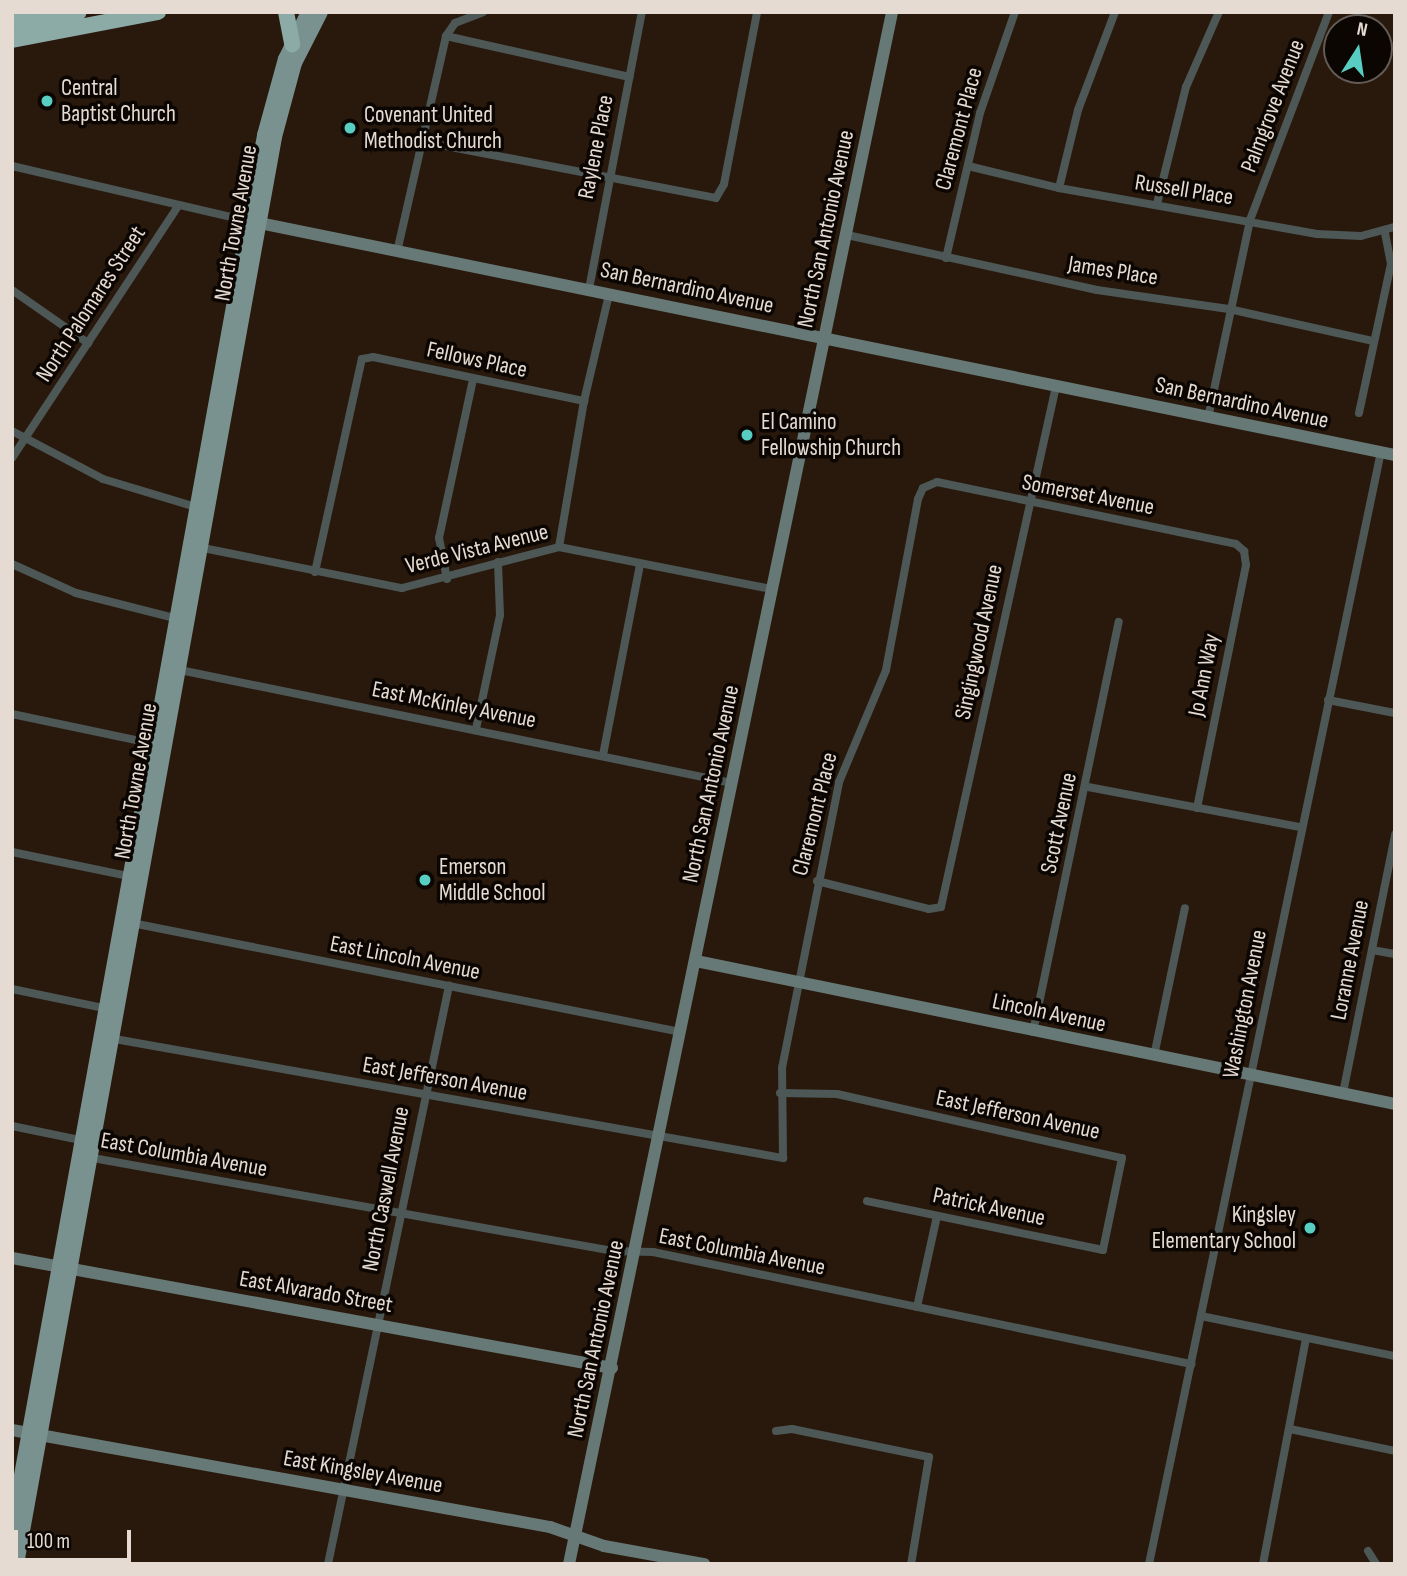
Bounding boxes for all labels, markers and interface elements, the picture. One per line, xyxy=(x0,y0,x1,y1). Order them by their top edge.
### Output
north arrow xyxy=(1323,14,1393,84)
text: N xyxy=(1355,18,1369,42)
street label: Palmgrove Avenue xyxy=(1235,36,1311,176)
street label: Claremont Place xyxy=(929,65,989,193)
place label: Central Baptist Church xyxy=(61,74,176,128)
marker: Central Baptist Church xyxy=(39,93,55,109)
street label: Raylene Place xyxy=(572,93,620,201)
place label: Covenant United Methodist Church xyxy=(364,101,502,155)
marker: Covenant United Methodist Church xyxy=(342,120,358,136)
street label: North San Antonio Avenue xyxy=(792,128,860,330)
street label: North Towne Avenue xyxy=(209,143,263,303)
street label: Russell Place xyxy=(1133,169,1235,211)
street label: North Palomares Street xyxy=(30,221,152,387)
street label: James Place xyxy=(1066,250,1160,292)
street label: San Bernardino Avenue xyxy=(598,256,776,320)
street label: Fellows Place xyxy=(424,336,530,384)
street label: San Bernardino Avenue xyxy=(1153,371,1331,435)
place label: El Camino Fellowship Church xyxy=(761,408,901,462)
marker: El Camino Fellowship Church xyxy=(739,427,755,443)
street label: Somerset Avenue xyxy=(1020,469,1156,521)
street label: Verde Vista Avenue xyxy=(403,518,551,580)
street label: Singingwood Avenue xyxy=(949,562,1009,722)
street label: Jo Ann Way xyxy=(1182,631,1226,719)
street label: East McKinley Avenue xyxy=(370,676,538,734)
street label: North San Antonio Avenue xyxy=(677,683,745,885)
street label: North Towne Avenue xyxy=(109,701,163,861)
street label: Claremont Place xyxy=(786,750,844,878)
street label: Scott Avenue xyxy=(1035,770,1083,876)
place label: Emerson Middle School xyxy=(439,853,546,907)
marker: Emerson Middle School xyxy=(417,872,433,888)
street label: Loranne Avenue xyxy=(1325,898,1375,1022)
street label: Washington Avenue xyxy=(1217,927,1273,1081)
street label: East Lincoln Avenue xyxy=(328,930,482,986)
street label: Lincoln Avenue xyxy=(990,988,1108,1038)
street label: East Jefferson Avenue xyxy=(361,1051,529,1107)
street label: East Jefferson Avenue xyxy=(934,1084,1102,1146)
street label: North Caswell Avenue xyxy=(357,1104,415,1274)
street label: East Columbia Avenue xyxy=(99,1127,269,1183)
street label: Patrick Avenue xyxy=(930,1182,1048,1232)
place label: Kingsley Elementary School xyxy=(1152,1201,1296,1255)
marker: Kingsley Elementary School xyxy=(1302,1220,1318,1236)
street label: East Columbia Avenue xyxy=(657,1222,827,1282)
street label: North San Antonio Avenue xyxy=(562,1238,630,1440)
street label: East Alvarado Street xyxy=(237,1265,395,1319)
street label: East Kingsley Avenue xyxy=(281,1444,445,1500)
scale bar xyxy=(18,1516,135,1560)
text: 100 m xyxy=(27,1529,70,1554)

